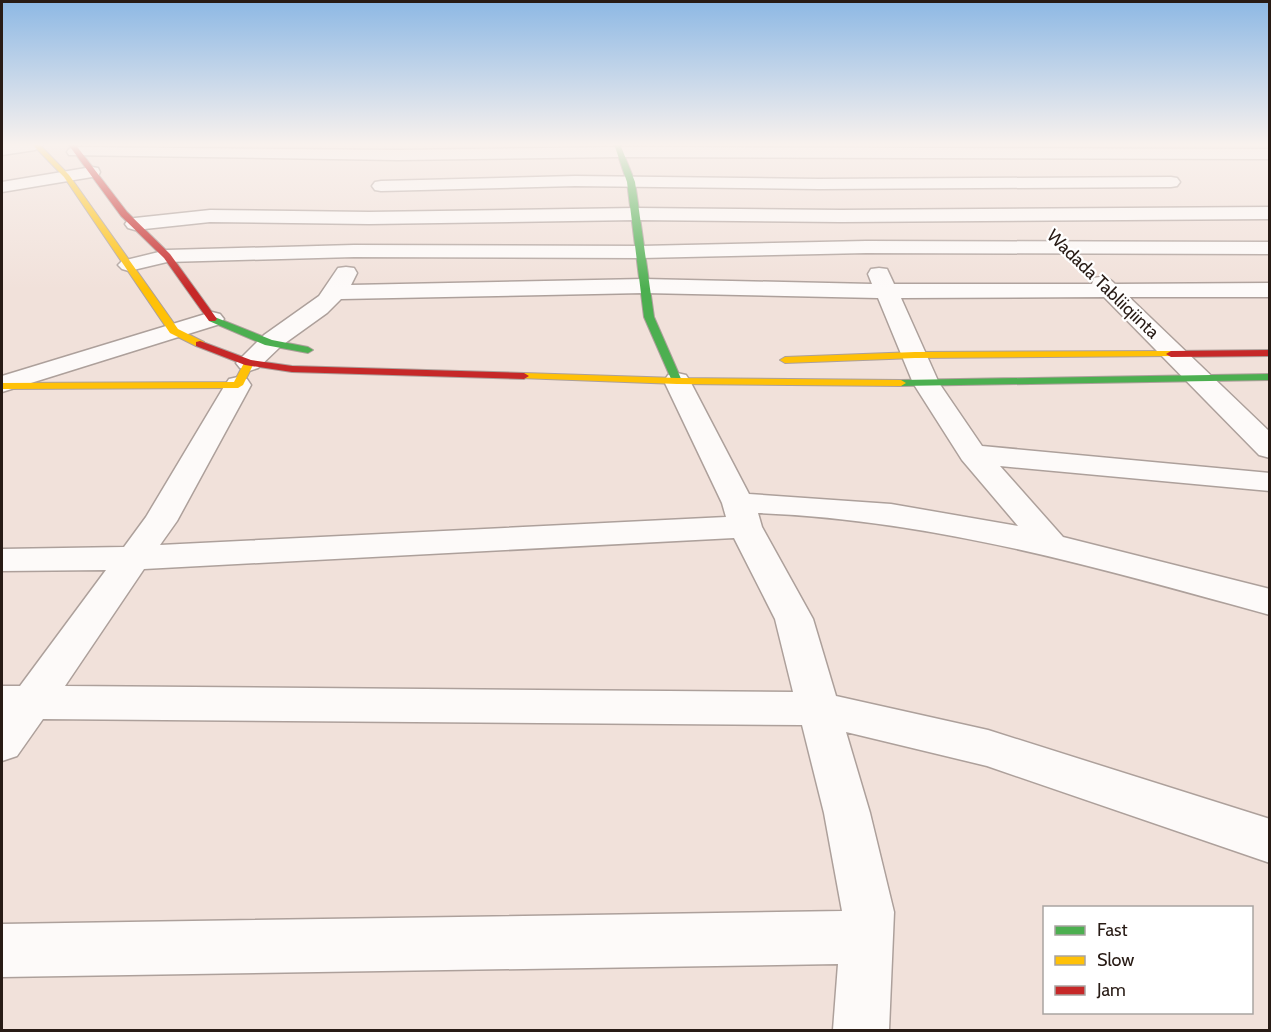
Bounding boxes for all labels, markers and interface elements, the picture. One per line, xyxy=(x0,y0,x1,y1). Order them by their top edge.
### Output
street label: Wadada Tabliiqiinta xyxy=(1042,225,1164,343)
legend xyxy=(1043,906,1253,1014)
text: Fast xyxy=(1097,919,1128,941)
text: Slow xyxy=(1097,949,1134,971)
text: Jam xyxy=(1096,979,1126,1001)

